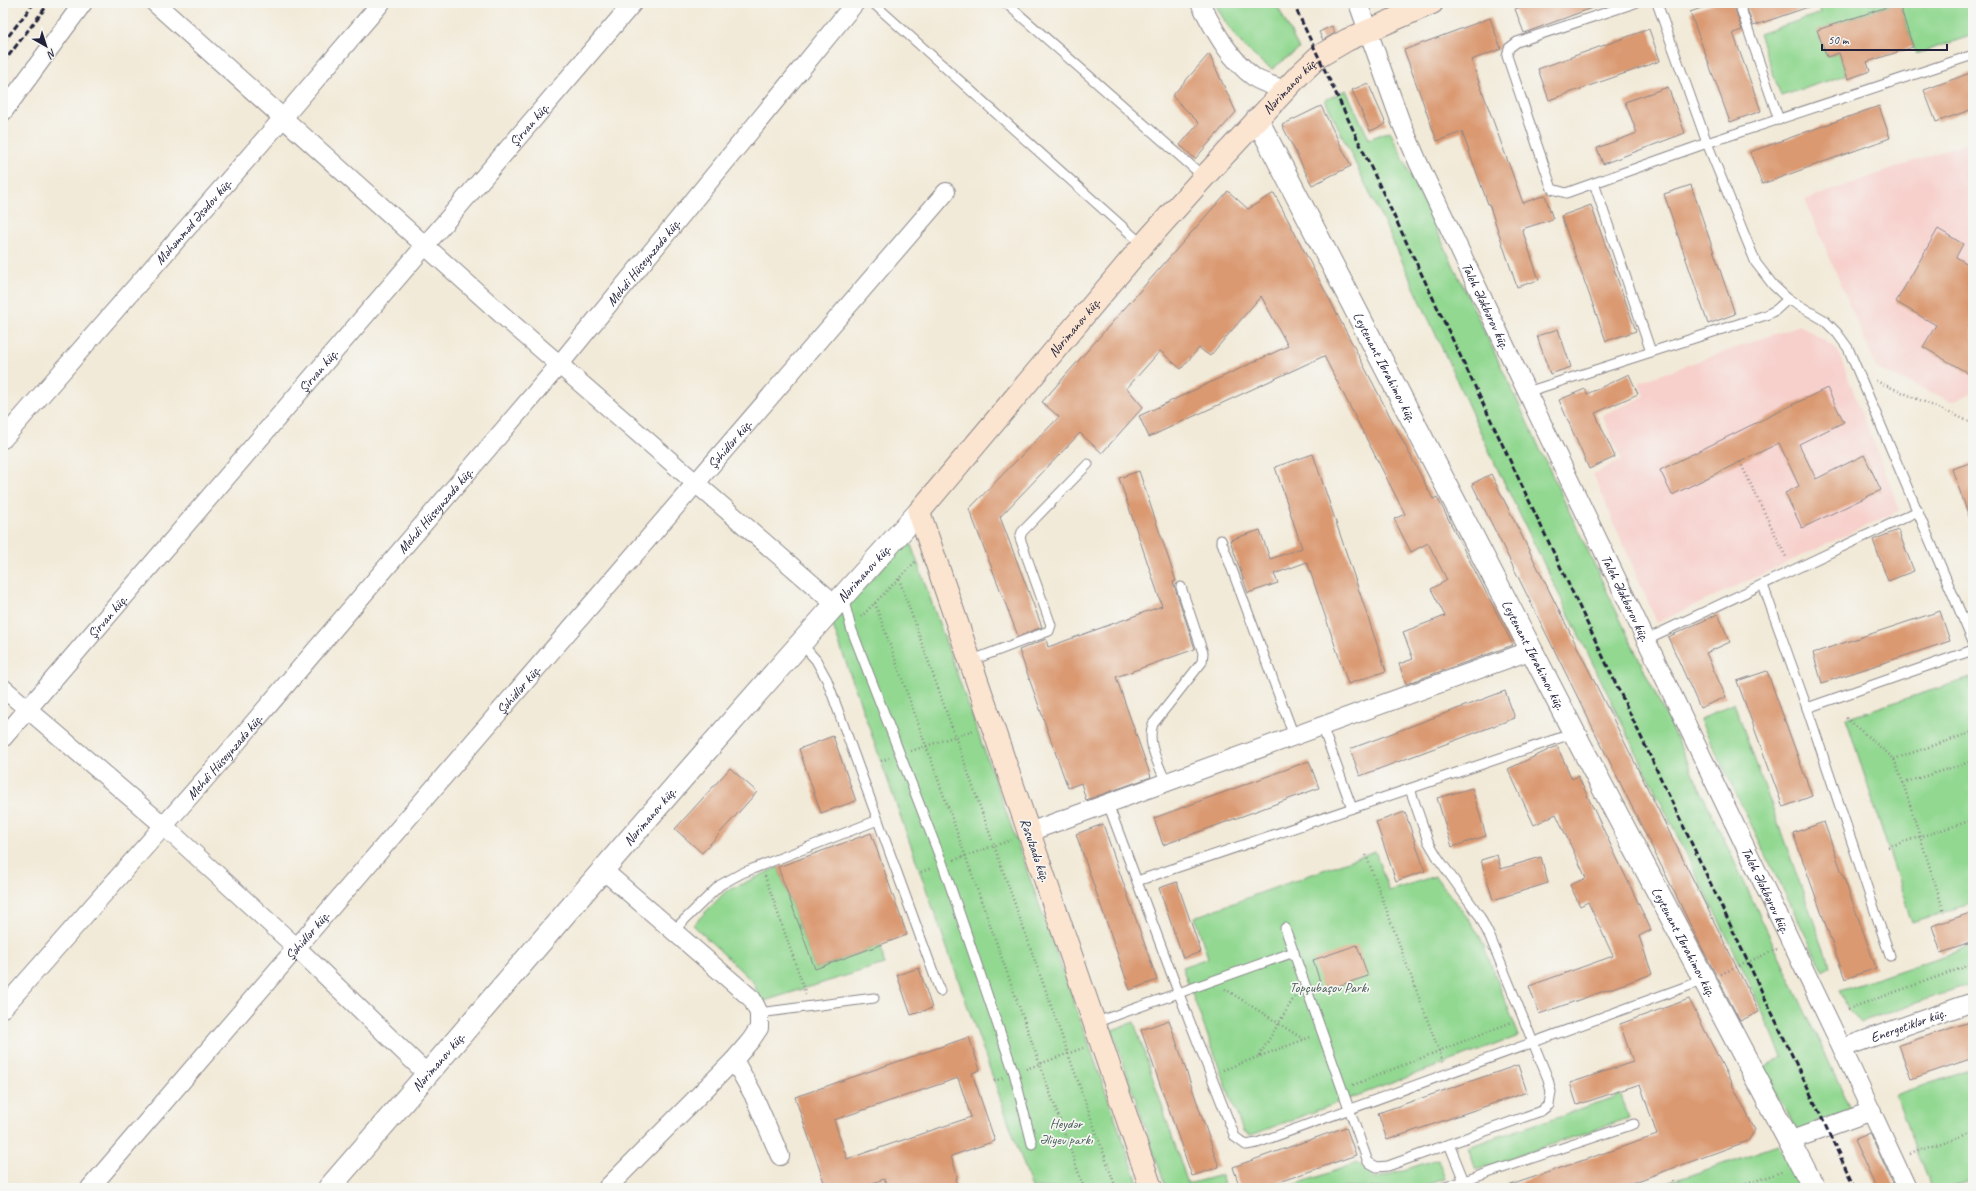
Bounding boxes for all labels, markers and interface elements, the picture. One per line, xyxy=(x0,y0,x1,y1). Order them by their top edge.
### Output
north arrow xyxy=(26,26,66,66)
scale bar xyxy=(1822,26,1947,52)
text: 50 m xyxy=(1828,32,1850,48)
text: N xyxy=(44,46,59,63)
street label: Nərimanov küç. xyxy=(1259,53,1321,117)
street label: Şirvan küç. xyxy=(505,99,553,150)
street label: Məhəmməd Əsədov küç. xyxy=(151,175,235,268)
street label: Mehdi Hüseynzadə küç. xyxy=(602,215,684,309)
street label: Taleh Ələkbərov küç. xyxy=(1458,260,1514,352)
street label: Nərimanov küç. xyxy=(1044,294,1104,360)
street label: Leytenant Ibrahimov küç. xyxy=(1350,309,1421,425)
street label: Şirvan küç. xyxy=(294,345,342,396)
street label: Şəhidlər küç. xyxy=(704,416,755,472)
street label: Mehdi Hüseynzadə küç. xyxy=(393,464,477,557)
street label: Nərimanov küç. xyxy=(833,540,894,606)
street label: Taleh Ələkbərov küç. xyxy=(1598,552,1654,644)
street label: Şirvan küç. xyxy=(84,591,131,642)
street label: Leytenant Ibrahimov küç. xyxy=(1498,597,1569,713)
street label: Şəhidlər küç. xyxy=(492,661,544,718)
street label: Mehdi Hüseynzadə küç. xyxy=(183,710,266,803)
street label: Nərimanov küç. xyxy=(619,783,680,849)
street label: Rəsulzadə küç. xyxy=(1016,816,1054,884)
street label: Taleh Ələkbərov küç. xyxy=(1738,844,1794,936)
street label: Leytenant Ibrahimov küç. xyxy=(1648,884,1720,1000)
street label: Şəhidlər küç. xyxy=(281,907,333,964)
park label: Topçubaşov Parkı xyxy=(1289,979,1370,996)
street label: Energetiklər küç. xyxy=(1868,1004,1948,1046)
street label: Nərimanov küç. xyxy=(408,1028,468,1094)
park label: Heydər Əliyev parkı xyxy=(1039,1115,1094,1148)

